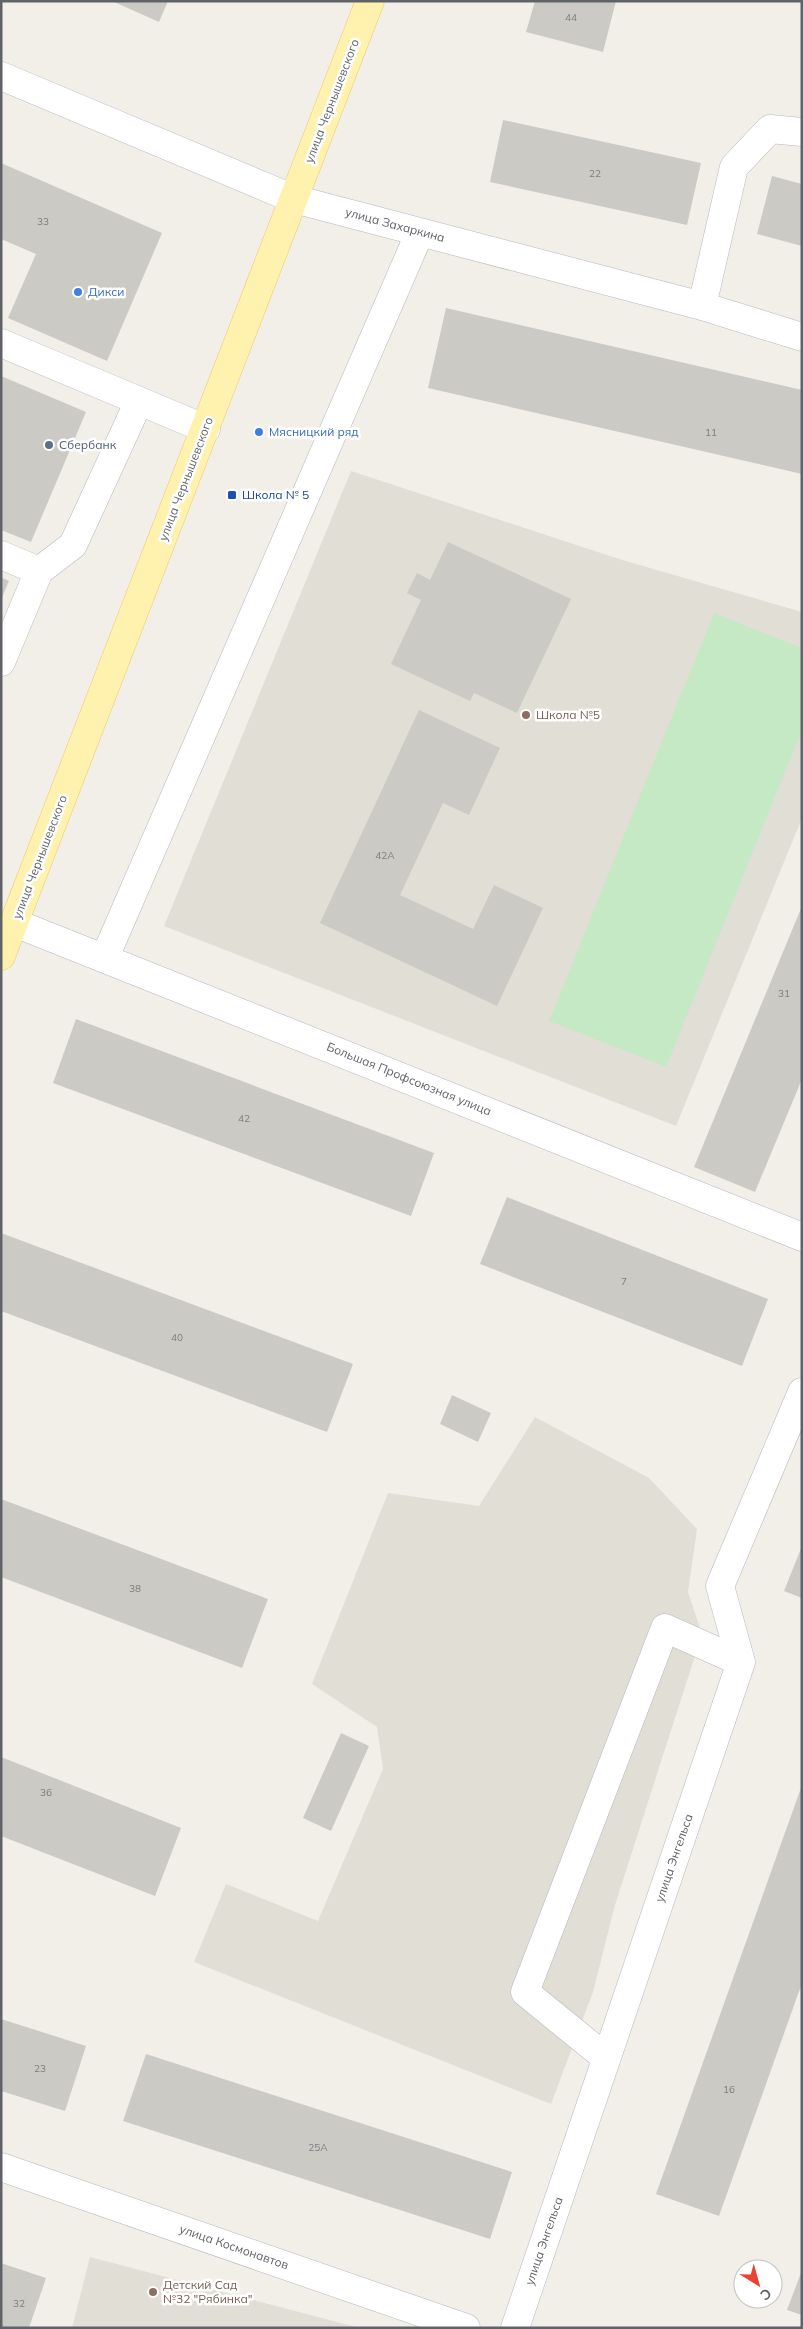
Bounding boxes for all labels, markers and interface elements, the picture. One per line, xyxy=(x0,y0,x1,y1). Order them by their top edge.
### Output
house number: 44 xyxy=(565,11,577,24)
street label: улица Чернышевского xyxy=(301,37,362,165)
house number: 22 xyxy=(589,167,601,180)
street label: улица Захаркина xyxy=(344,204,447,245)
house number: 33 xyxy=(37,215,49,228)
place label: Дикси xyxy=(88,284,124,299)
marker: Дикси xyxy=(72,286,84,298)
street label: улица Чернышевского xyxy=(155,415,216,543)
place label: Мясницкий ряд xyxy=(269,424,359,439)
marker: Мясницкий ряд xyxy=(253,426,265,438)
house number: 11 xyxy=(705,426,717,439)
place label: Сбербанк xyxy=(59,437,117,452)
marker: Сбербанк xyxy=(43,439,55,451)
place label: Школа № 5 xyxy=(242,487,309,502)
marker: Школа № 5 xyxy=(226,489,238,501)
place label: Школа №5 xyxy=(536,707,600,722)
marker: Школа №5 xyxy=(520,709,532,721)
street label: улица Чернышевского xyxy=(9,793,70,921)
house number: 42А xyxy=(375,849,395,862)
house number: 31 xyxy=(778,987,790,1000)
street label: Большая Профсоюзная улица xyxy=(325,1039,494,1119)
house number: 42 xyxy=(238,1112,250,1125)
house number: 7 xyxy=(621,1275,627,1288)
house number: 40 xyxy=(171,1331,183,1344)
house number: 38 xyxy=(129,1582,141,1595)
house number: 36 xyxy=(40,1786,52,1799)
street label: улица Энгельса xyxy=(651,1812,696,1904)
house number: 23 xyxy=(34,2062,46,2075)
house number: 16 xyxy=(723,2083,735,2096)
house number: 25А xyxy=(308,2141,328,2154)
street label: улица Энгельса xyxy=(521,2195,566,2287)
street label: улица Космонавтов xyxy=(178,2221,291,2272)
north arrow xyxy=(733,2259,783,2309)
place label: Детский Сад №32 "Рябинка" xyxy=(163,2277,252,2306)
text: С xyxy=(757,2284,775,2304)
marker: Детский Сад №32 "Рябинка" xyxy=(147,2286,159,2298)
house number: 32 xyxy=(13,2297,25,2310)

